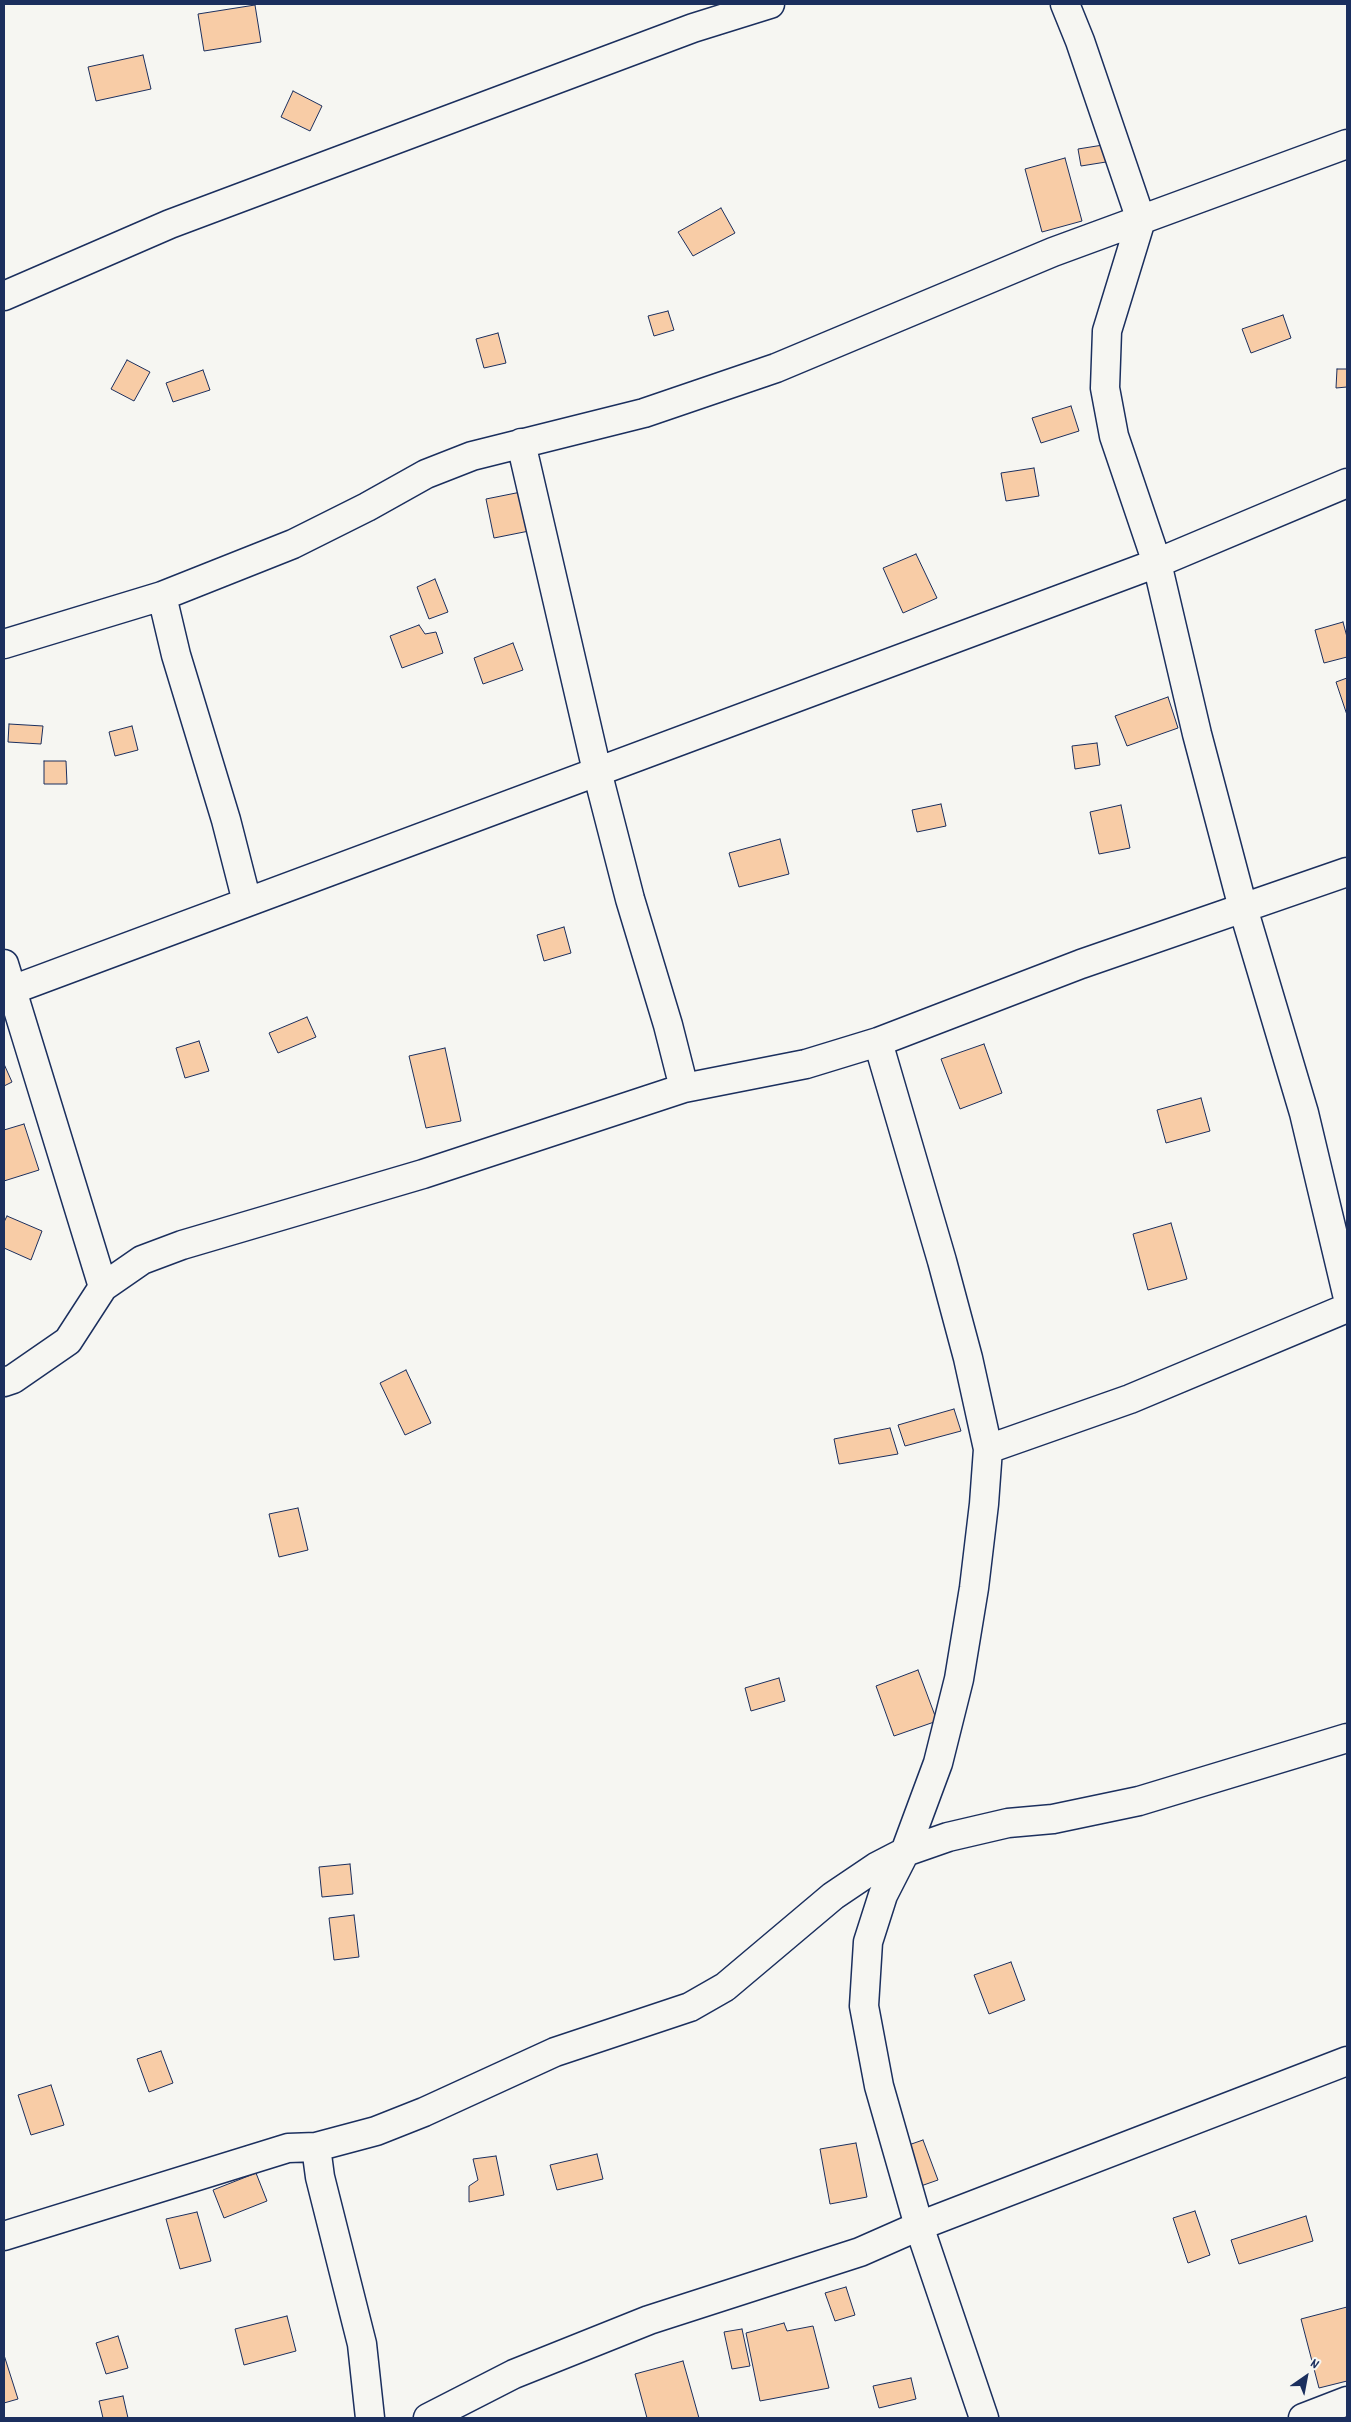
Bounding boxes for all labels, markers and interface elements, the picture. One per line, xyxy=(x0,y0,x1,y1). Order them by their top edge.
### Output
north arrow xyxy=(1281,2352,1331,2402)
text: N xyxy=(1306,2354,1323,2375)

